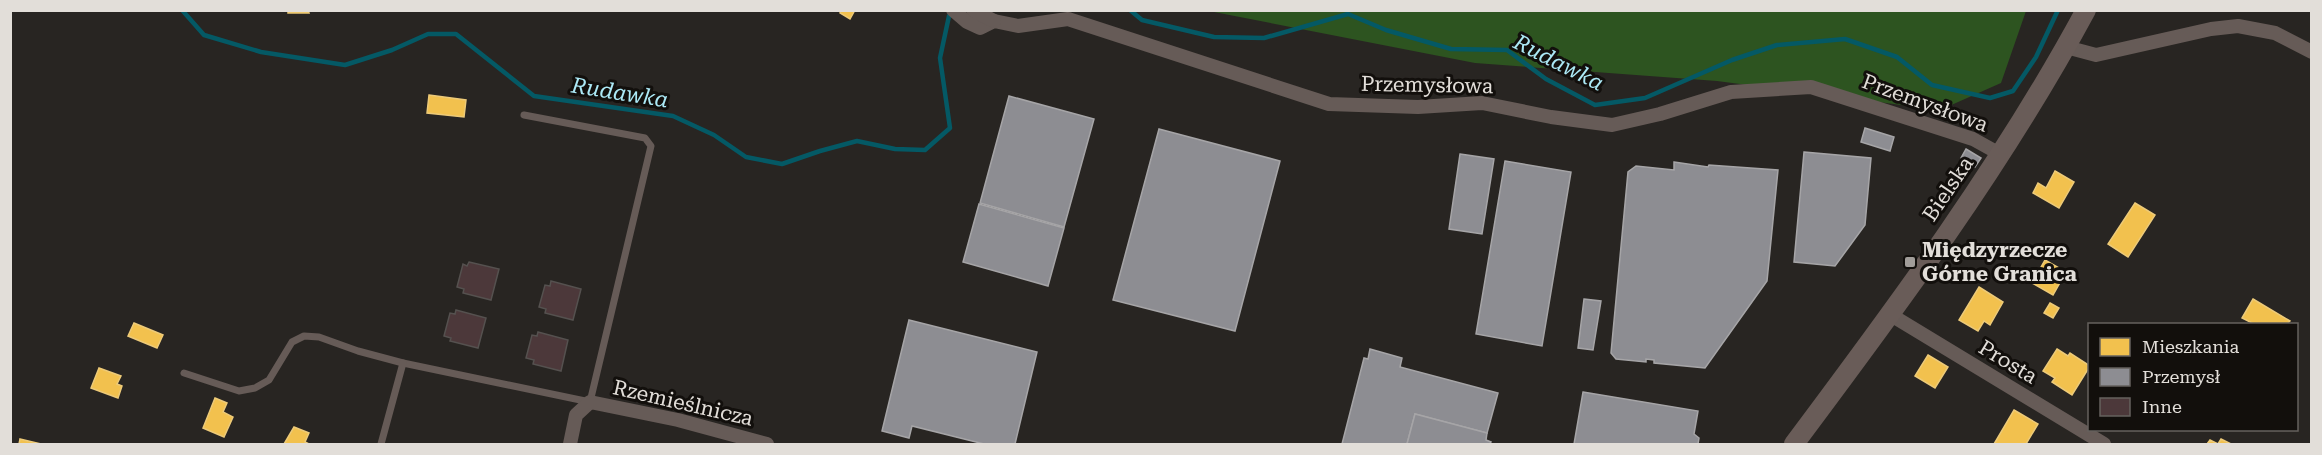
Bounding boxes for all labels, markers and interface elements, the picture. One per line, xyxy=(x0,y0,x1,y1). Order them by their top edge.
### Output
water label: Rudawka xyxy=(1509,29,1608,96)
street label: Przemysłowa xyxy=(1859,69,1992,137)
water label: Rudawka xyxy=(569,72,670,112)
street label: Przemysłowa xyxy=(1361,72,1494,98)
street label: Bielska xyxy=(1918,152,1979,226)
place label: Międzyrzecze Górne Granica xyxy=(1922,238,2078,286)
marker: Międzyrzecze Górne Granica xyxy=(1903,255,1917,269)
legend xyxy=(2088,323,2298,431)
street label: Prosta xyxy=(1974,335,2042,389)
text: Mieszkania xyxy=(2142,336,2239,357)
text: Przemysł xyxy=(2142,366,2221,387)
street label: Rzemieślnicza xyxy=(611,375,756,431)
text: Inne xyxy=(2142,396,2182,417)

